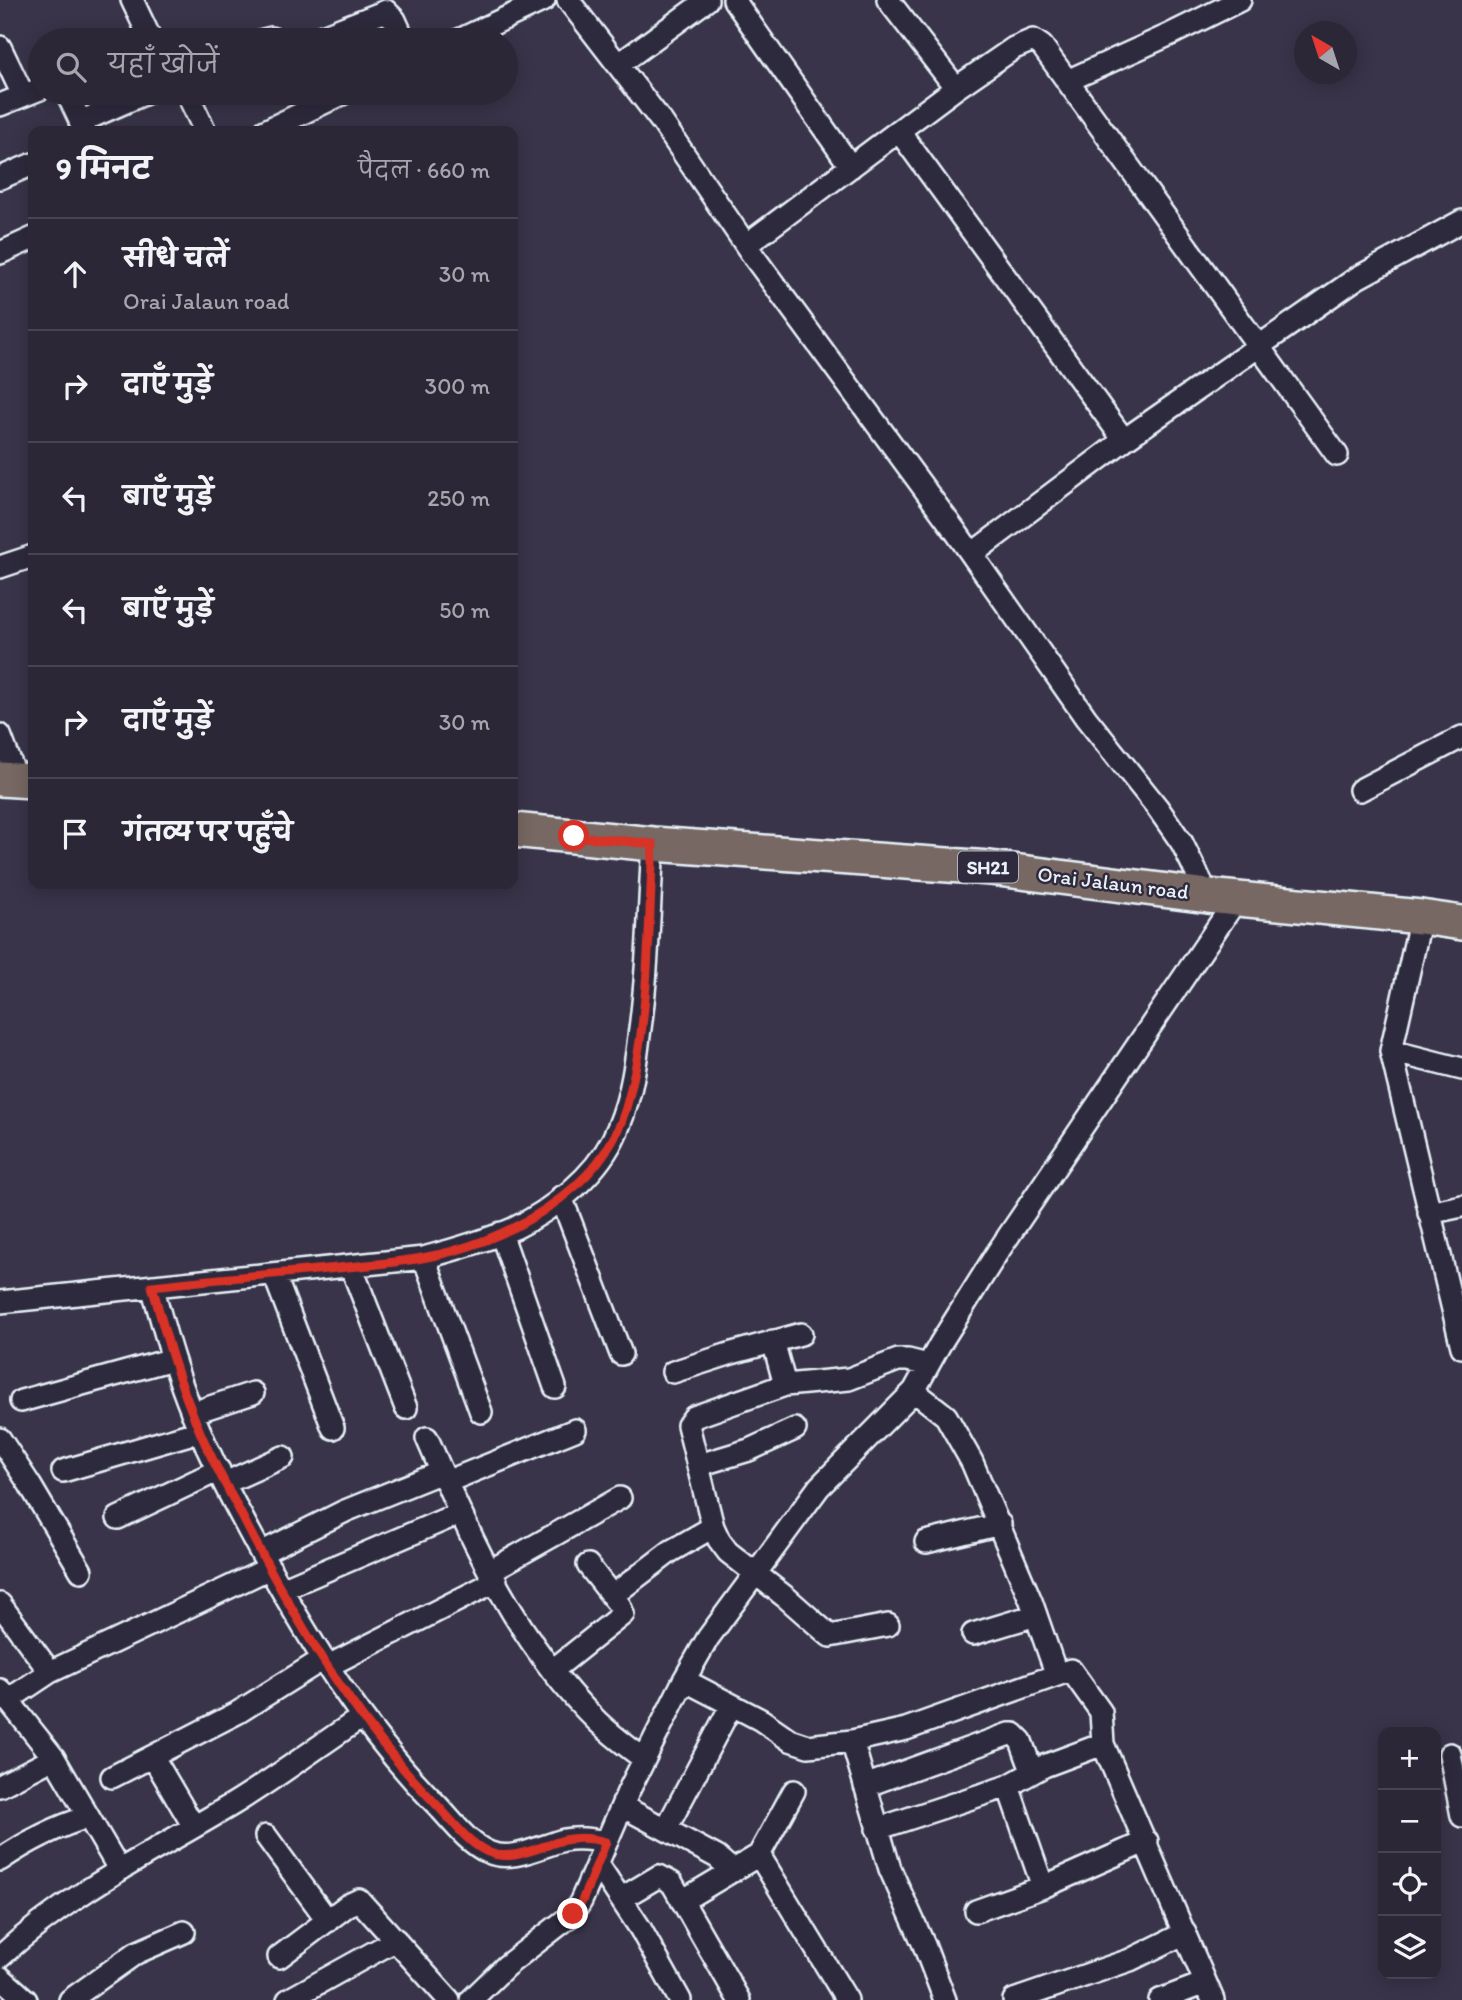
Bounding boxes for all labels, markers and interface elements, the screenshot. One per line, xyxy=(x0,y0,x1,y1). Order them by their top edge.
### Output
north arrow xyxy=(1294,21,1357,84)
search box xyxy=(28,28,518,105)
icon: search xyxy=(52,48,90,86)
text: यहाँ खोजें xyxy=(108,48,219,80)
text: 9 मिनट xyxy=(56,150,151,187)
text: पैदल · 660 m xyxy=(358,156,490,184)
text: सीधे चलें xyxy=(123,242,229,274)
icon: ahead xyxy=(56,255,94,293)
text: 30 m xyxy=(439,260,490,288)
text: Orai Jalaun road xyxy=(123,287,289,315)
icon: right xyxy=(56,367,94,405)
text: दाएँ मुड़ें xyxy=(123,368,213,400)
text: 300 m xyxy=(425,372,490,400)
icon: left xyxy=(56,479,94,517)
text: बाएँ मुड़ें xyxy=(123,480,213,512)
text: 250 m xyxy=(427,484,490,512)
icon: left xyxy=(56,591,94,629)
text: बाएँ मुड़ें xyxy=(123,592,213,624)
text: 50 m xyxy=(439,596,490,624)
icon: right xyxy=(56,703,94,741)
text: दाएँ मुड़ें xyxy=(123,704,213,736)
text: 30 m xyxy=(439,708,490,736)
icon: arrive xyxy=(56,815,94,853)
text: गंतव्य पर पहुँचे xyxy=(123,816,293,848)
route start xyxy=(558,820,589,851)
road number: SH21 xyxy=(958,852,1018,882)
street label: Orai Jalaun road xyxy=(1036,861,1190,904)
map controls xyxy=(1378,1727,1441,1979)
button: + xyxy=(1378,1727,1441,1790)
button: − xyxy=(1378,1790,1441,1853)
button: locate xyxy=(1378,1853,1441,1916)
route end xyxy=(557,1898,588,1929)
button: layers xyxy=(1378,1916,1441,1979)

